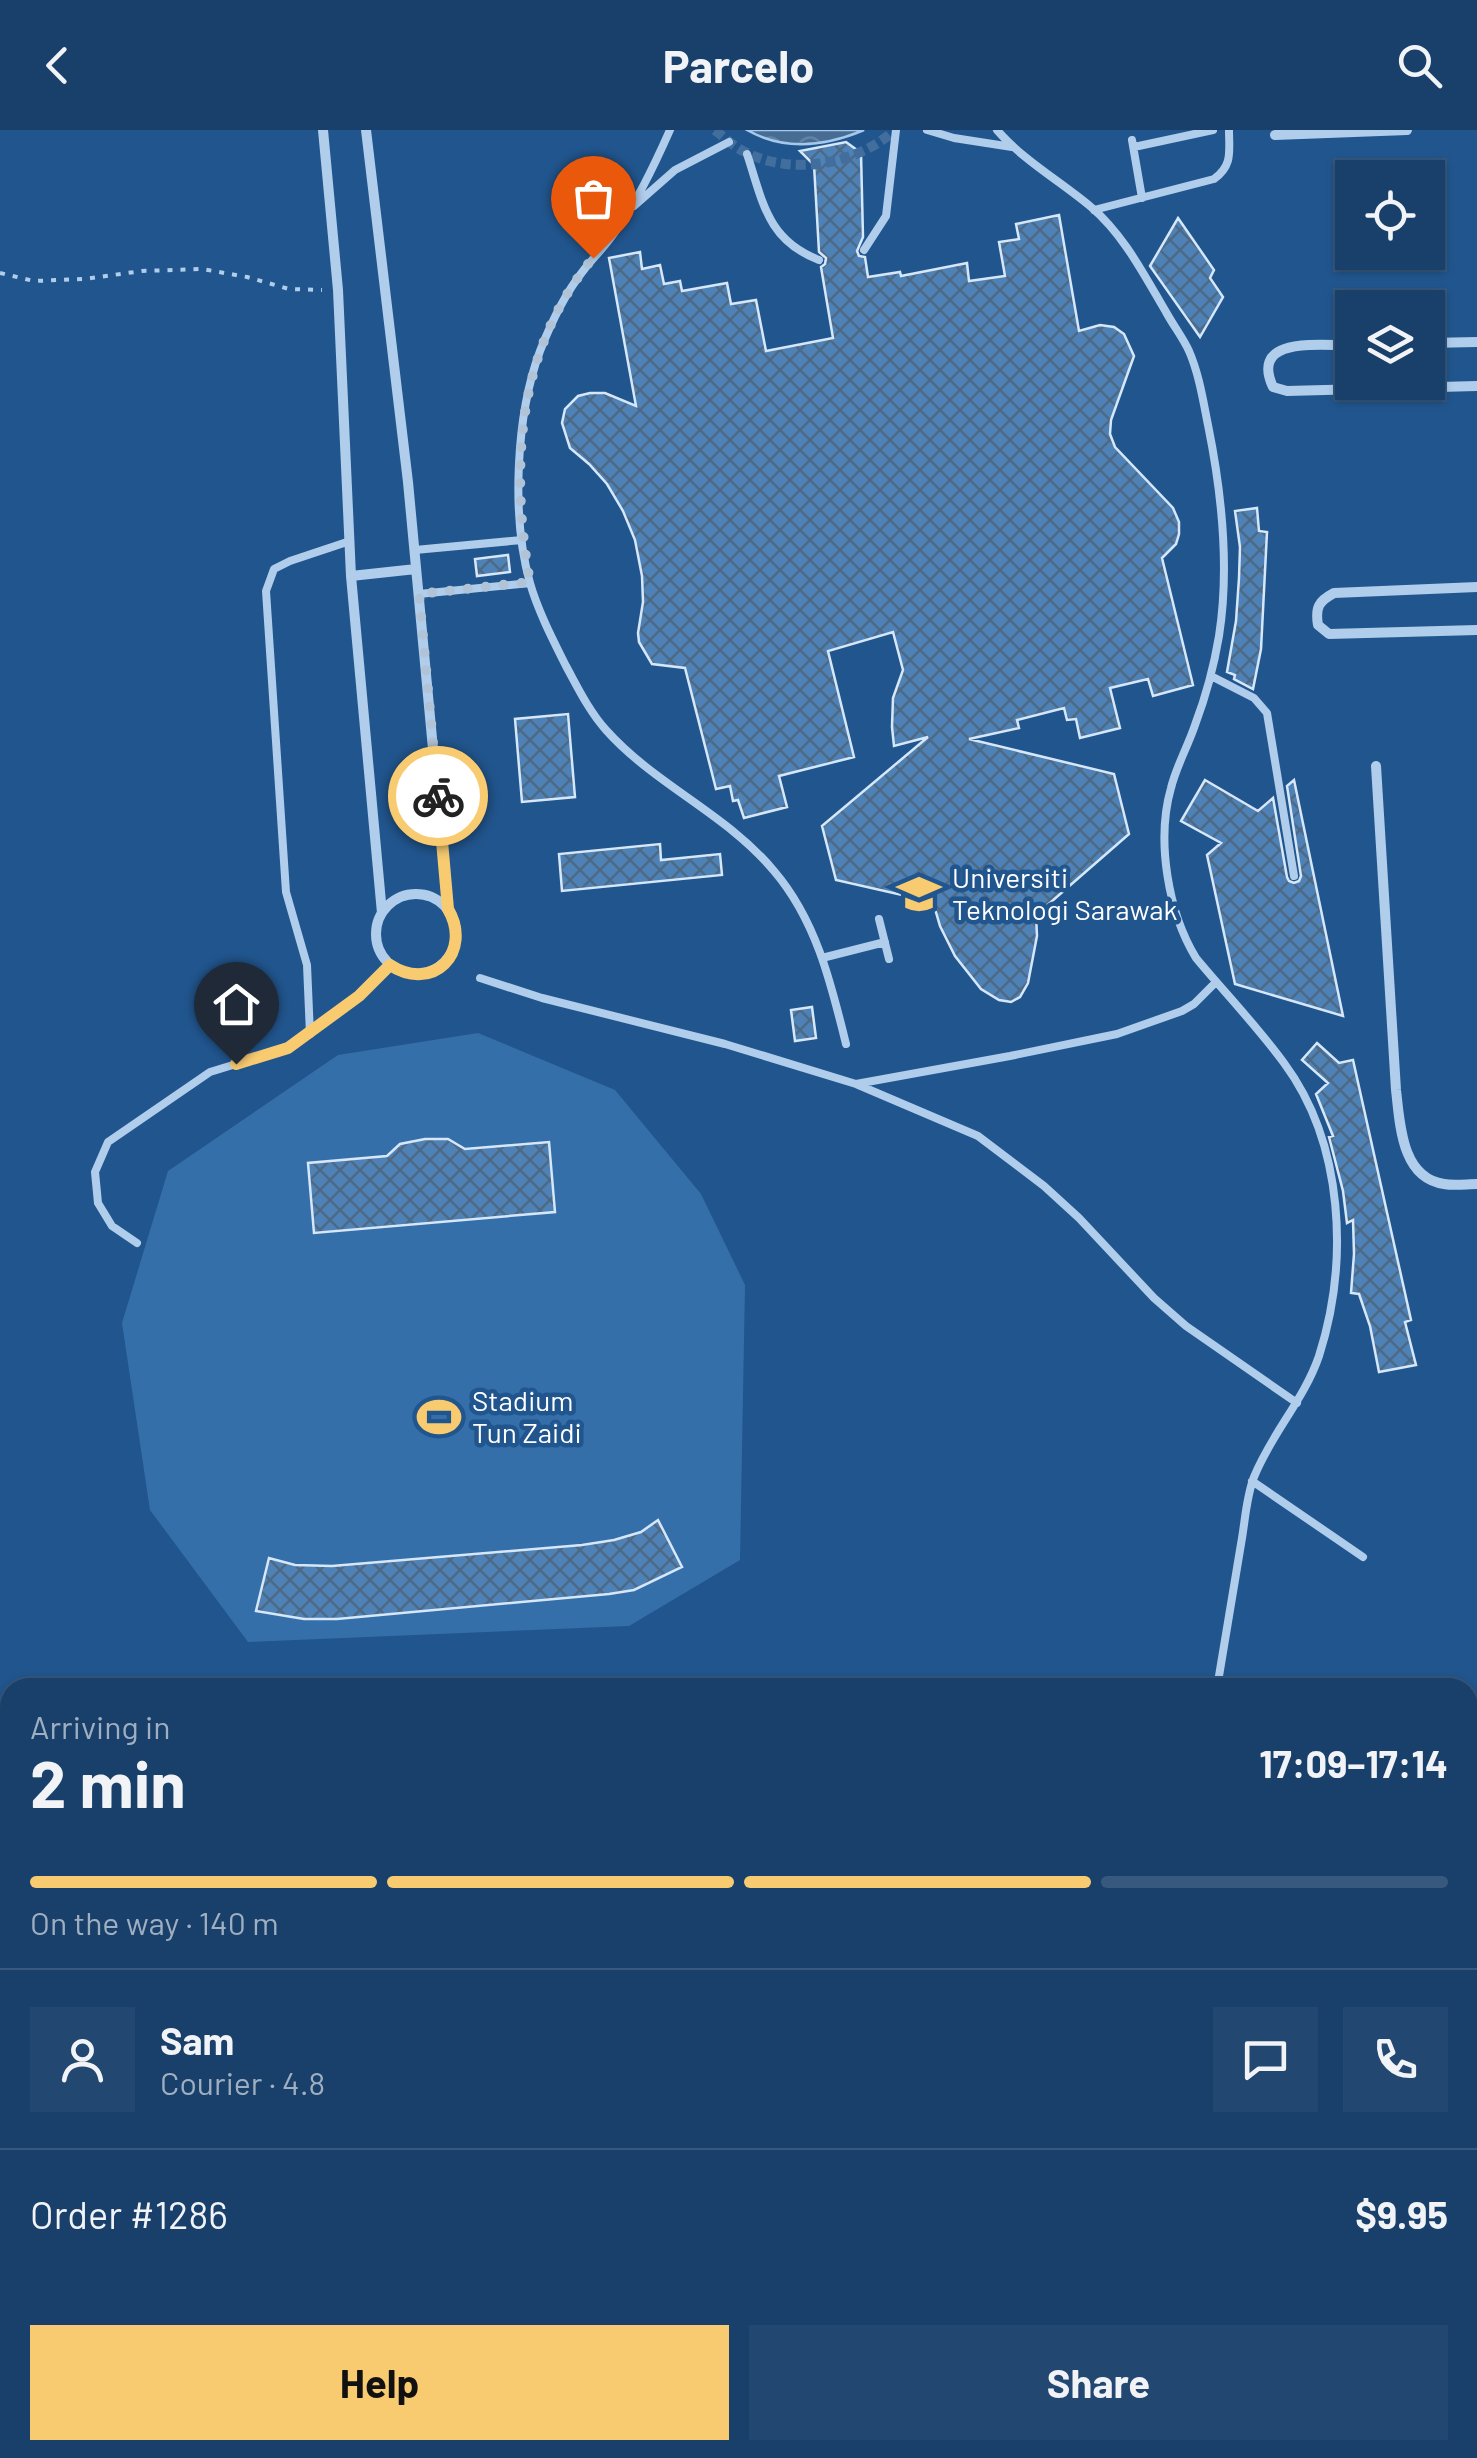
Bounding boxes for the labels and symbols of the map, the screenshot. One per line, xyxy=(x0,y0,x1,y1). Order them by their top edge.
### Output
pin xyxy=(551,156,636,259)
courier xyxy=(388,746,488,846)
place label: Universiti Teknologi Sarawak xyxy=(952,860,1178,926)
school or university icon: Universiti Teknologi Sarawak xyxy=(895,870,943,918)
pin xyxy=(194,962,279,1065)
place label: Stadium Tun Zaidi xyxy=(472,1383,582,1449)
sports icon: Stadium Tun Zaidi xyxy=(415,1393,463,1441)

